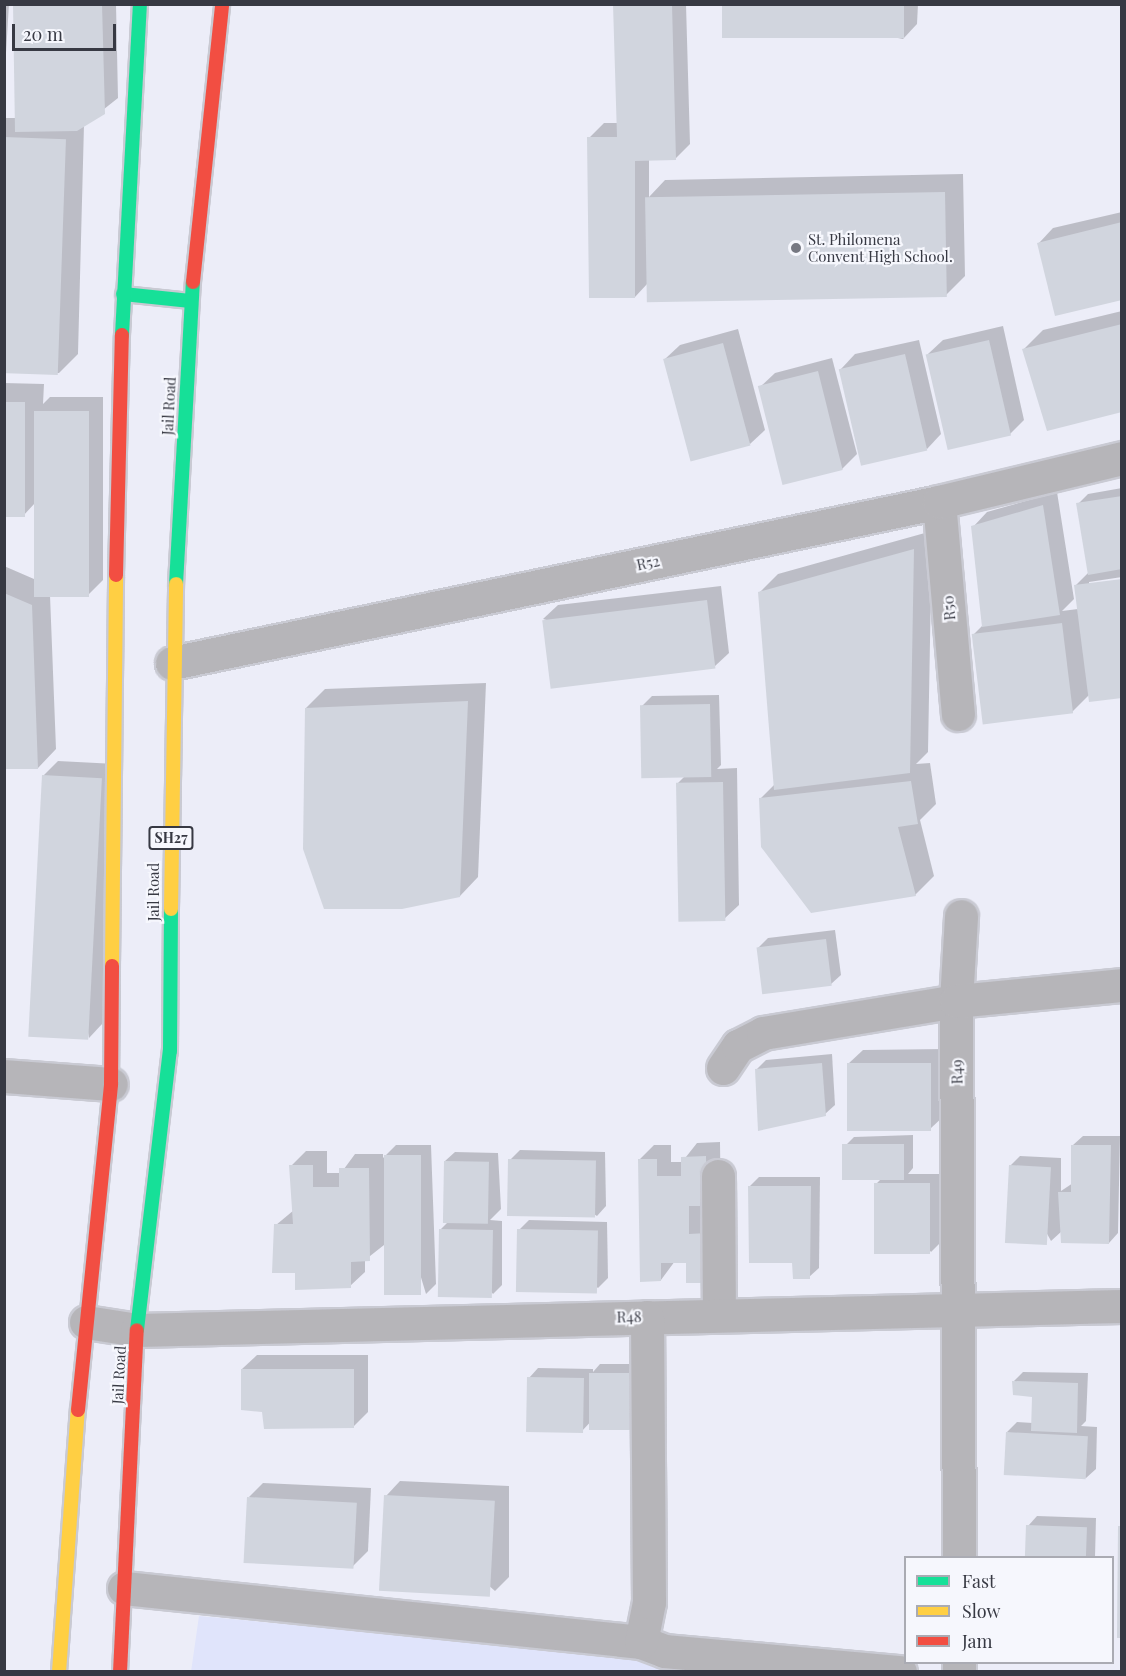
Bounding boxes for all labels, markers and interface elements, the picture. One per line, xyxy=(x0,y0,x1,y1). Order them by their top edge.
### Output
scale bar xyxy=(15,12,118,50)
text: 20 m xyxy=(23,22,63,46)
place label: St. Philomena Convent High School. xyxy=(808,230,953,265)
marker: St. Philomena Convent High School. xyxy=(789,241,803,255)
street label: Jail Road xyxy=(158,376,180,436)
street label: R52 xyxy=(635,552,661,574)
street label: R50 xyxy=(939,595,959,621)
road number: SH27 xyxy=(147,827,195,849)
street label: Jail Road xyxy=(145,863,163,921)
street label: R49 xyxy=(948,1059,966,1085)
street label: R48 xyxy=(616,1308,642,1326)
street label: Jail Road xyxy=(108,1345,130,1405)
legend xyxy=(904,1556,1114,1664)
text: Fast xyxy=(962,1569,995,1593)
text: Slow xyxy=(962,1599,1000,1623)
text: Jam xyxy=(962,1629,992,1653)

